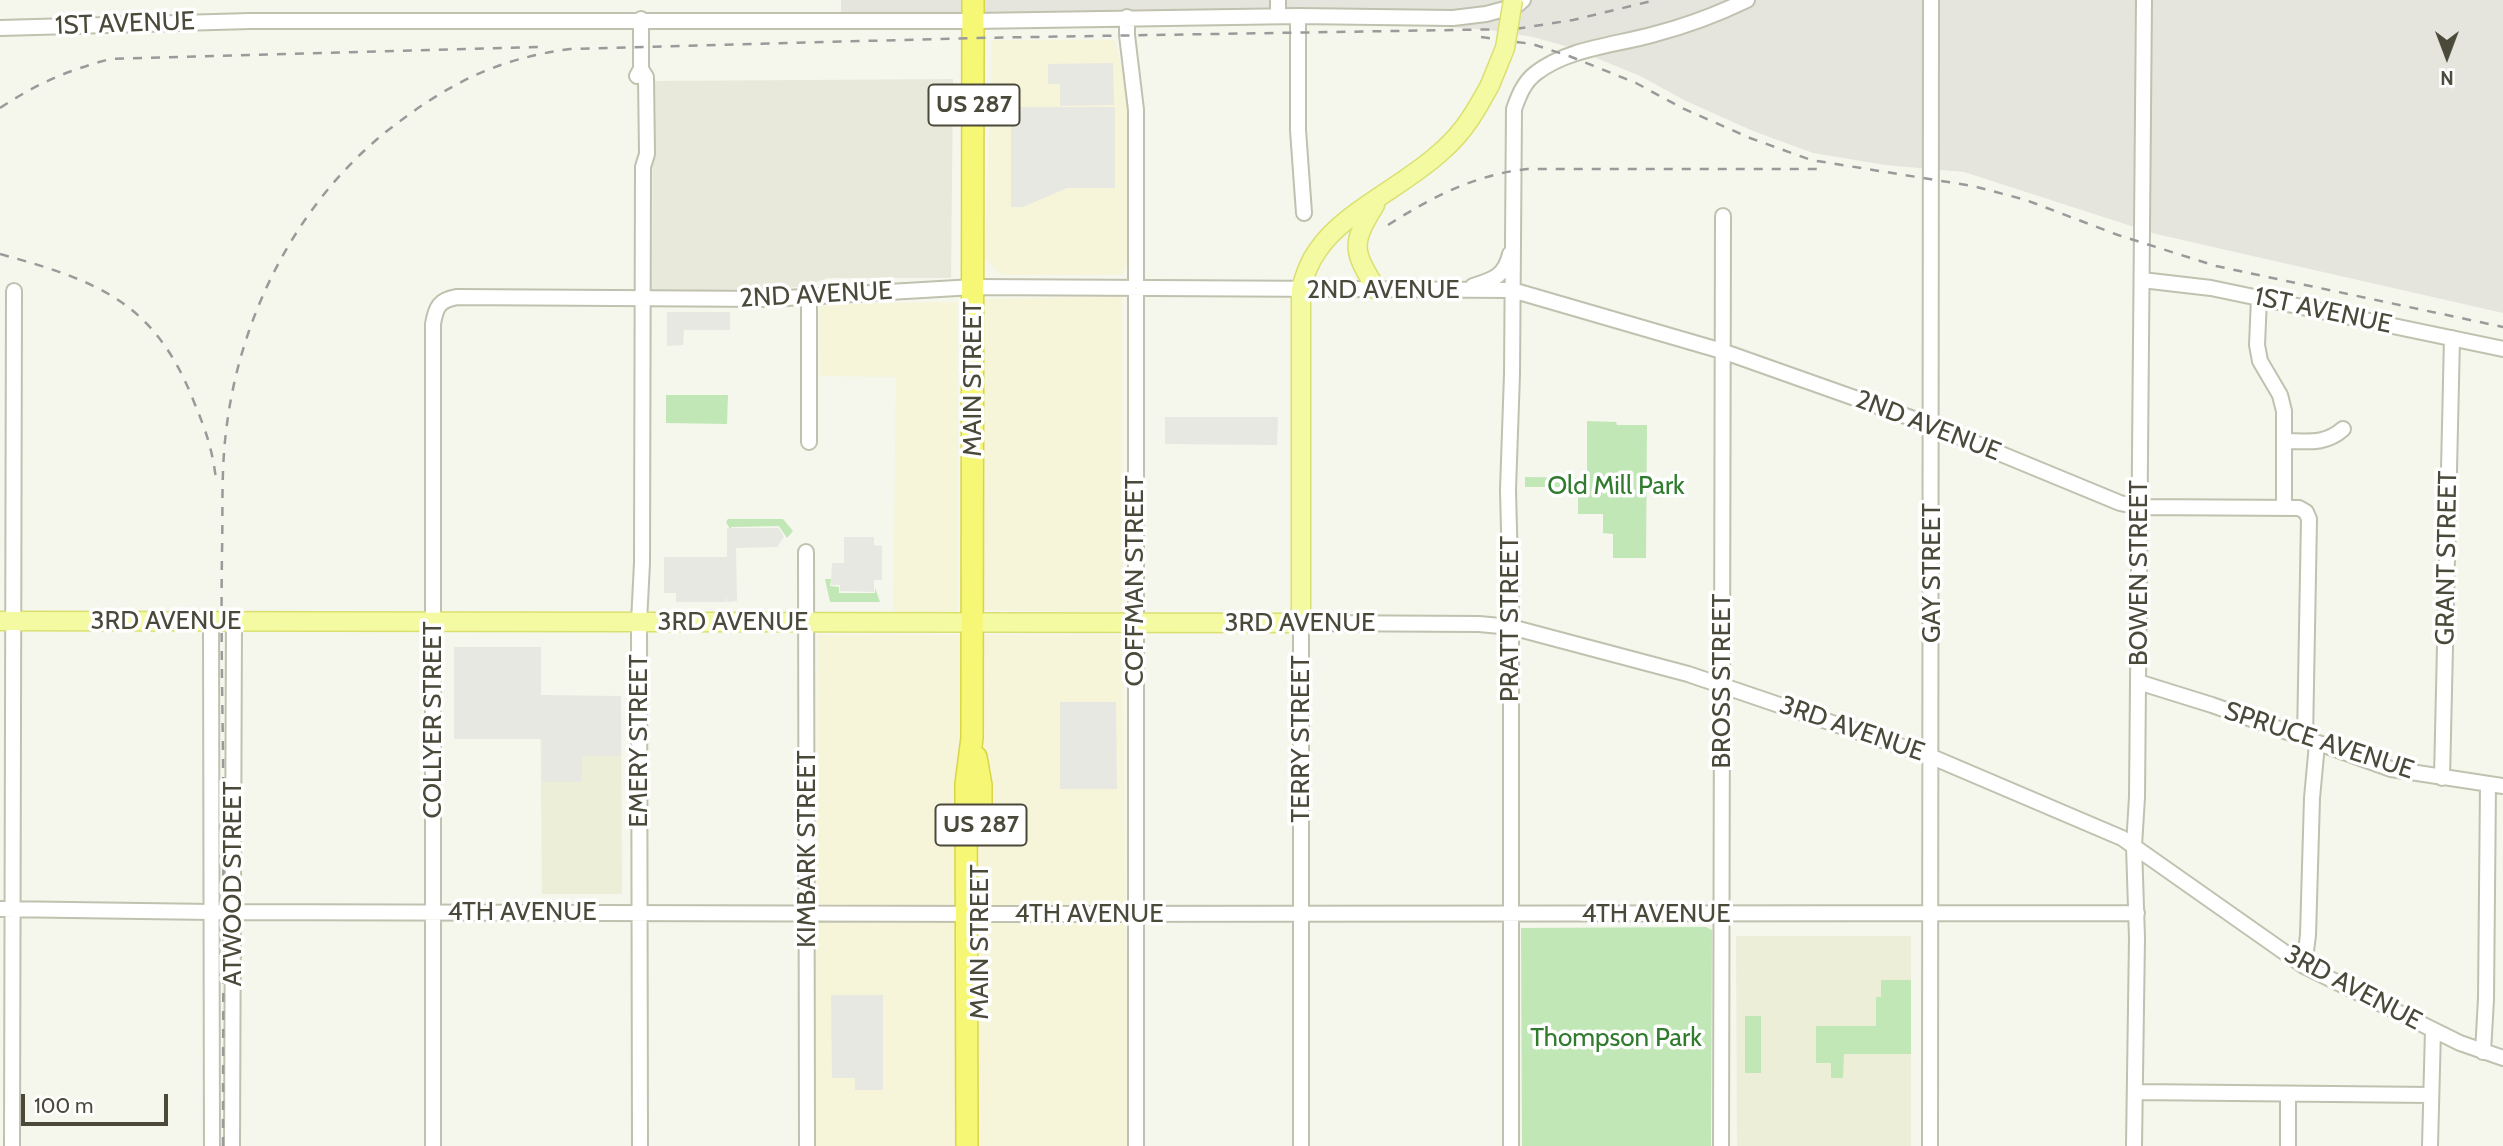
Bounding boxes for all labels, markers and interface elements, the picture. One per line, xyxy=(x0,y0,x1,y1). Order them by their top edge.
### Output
street label: 1ST AVENUE xyxy=(55,6,195,42)
north arrow xyxy=(2412,21,2482,91)
text: N xyxy=(2440,66,2454,89)
road number: US 287 xyxy=(928,84,1020,125)
street label: 2ND AVENUE xyxy=(1306,274,1460,306)
street label: 2ND AVENUE xyxy=(739,275,893,315)
street label: 1ST AVENUE xyxy=(2251,281,2395,341)
street label: MAIN STREET xyxy=(957,301,989,457)
street label: 2ND AVENUE xyxy=(1851,384,2005,468)
park label: Old Mill Park xyxy=(1547,470,1685,502)
street label: GRANT STREET xyxy=(2430,470,2464,646)
street label: COFFMAN STREET xyxy=(1119,475,1151,687)
street label: BOWEN STREET xyxy=(2123,480,2155,666)
street label: GAY STREET xyxy=(1916,503,1948,643)
street label: PRATT STREET xyxy=(1494,536,1526,702)
street label: BROSS STREET xyxy=(1706,594,1738,768)
street label: 3RD AVENUE xyxy=(90,605,242,637)
street label: 3RD AVENUE xyxy=(657,606,809,638)
street label: 3RD AVENUE xyxy=(1224,607,1376,639)
street label: COLLYER STREET xyxy=(417,621,449,819)
street label: EMERY STREET xyxy=(623,654,655,828)
street label: TERRY STREET xyxy=(1285,655,1317,823)
street label: 3RD AVENUE xyxy=(1776,690,1928,768)
street label: SPRUCE AVENUE xyxy=(2220,696,2418,786)
street label: KIMBARK STREET xyxy=(791,750,823,948)
street label: ATWOOD STREET xyxy=(217,781,249,987)
road number: US 287 xyxy=(936,804,1026,846)
street label: MAIN STREET xyxy=(964,864,996,1020)
street label: 4TH AVENUE xyxy=(447,896,597,928)
street label: 4TH AVENUE xyxy=(1014,898,1164,930)
street label: 4TH AVENUE xyxy=(1581,898,1731,930)
street label: 3RD AVENUE xyxy=(2279,939,2427,1037)
park label: Thompson Park xyxy=(1530,1022,1702,1054)
scale bar xyxy=(24,1080,172,1124)
text: 100 m xyxy=(34,1093,93,1118)

